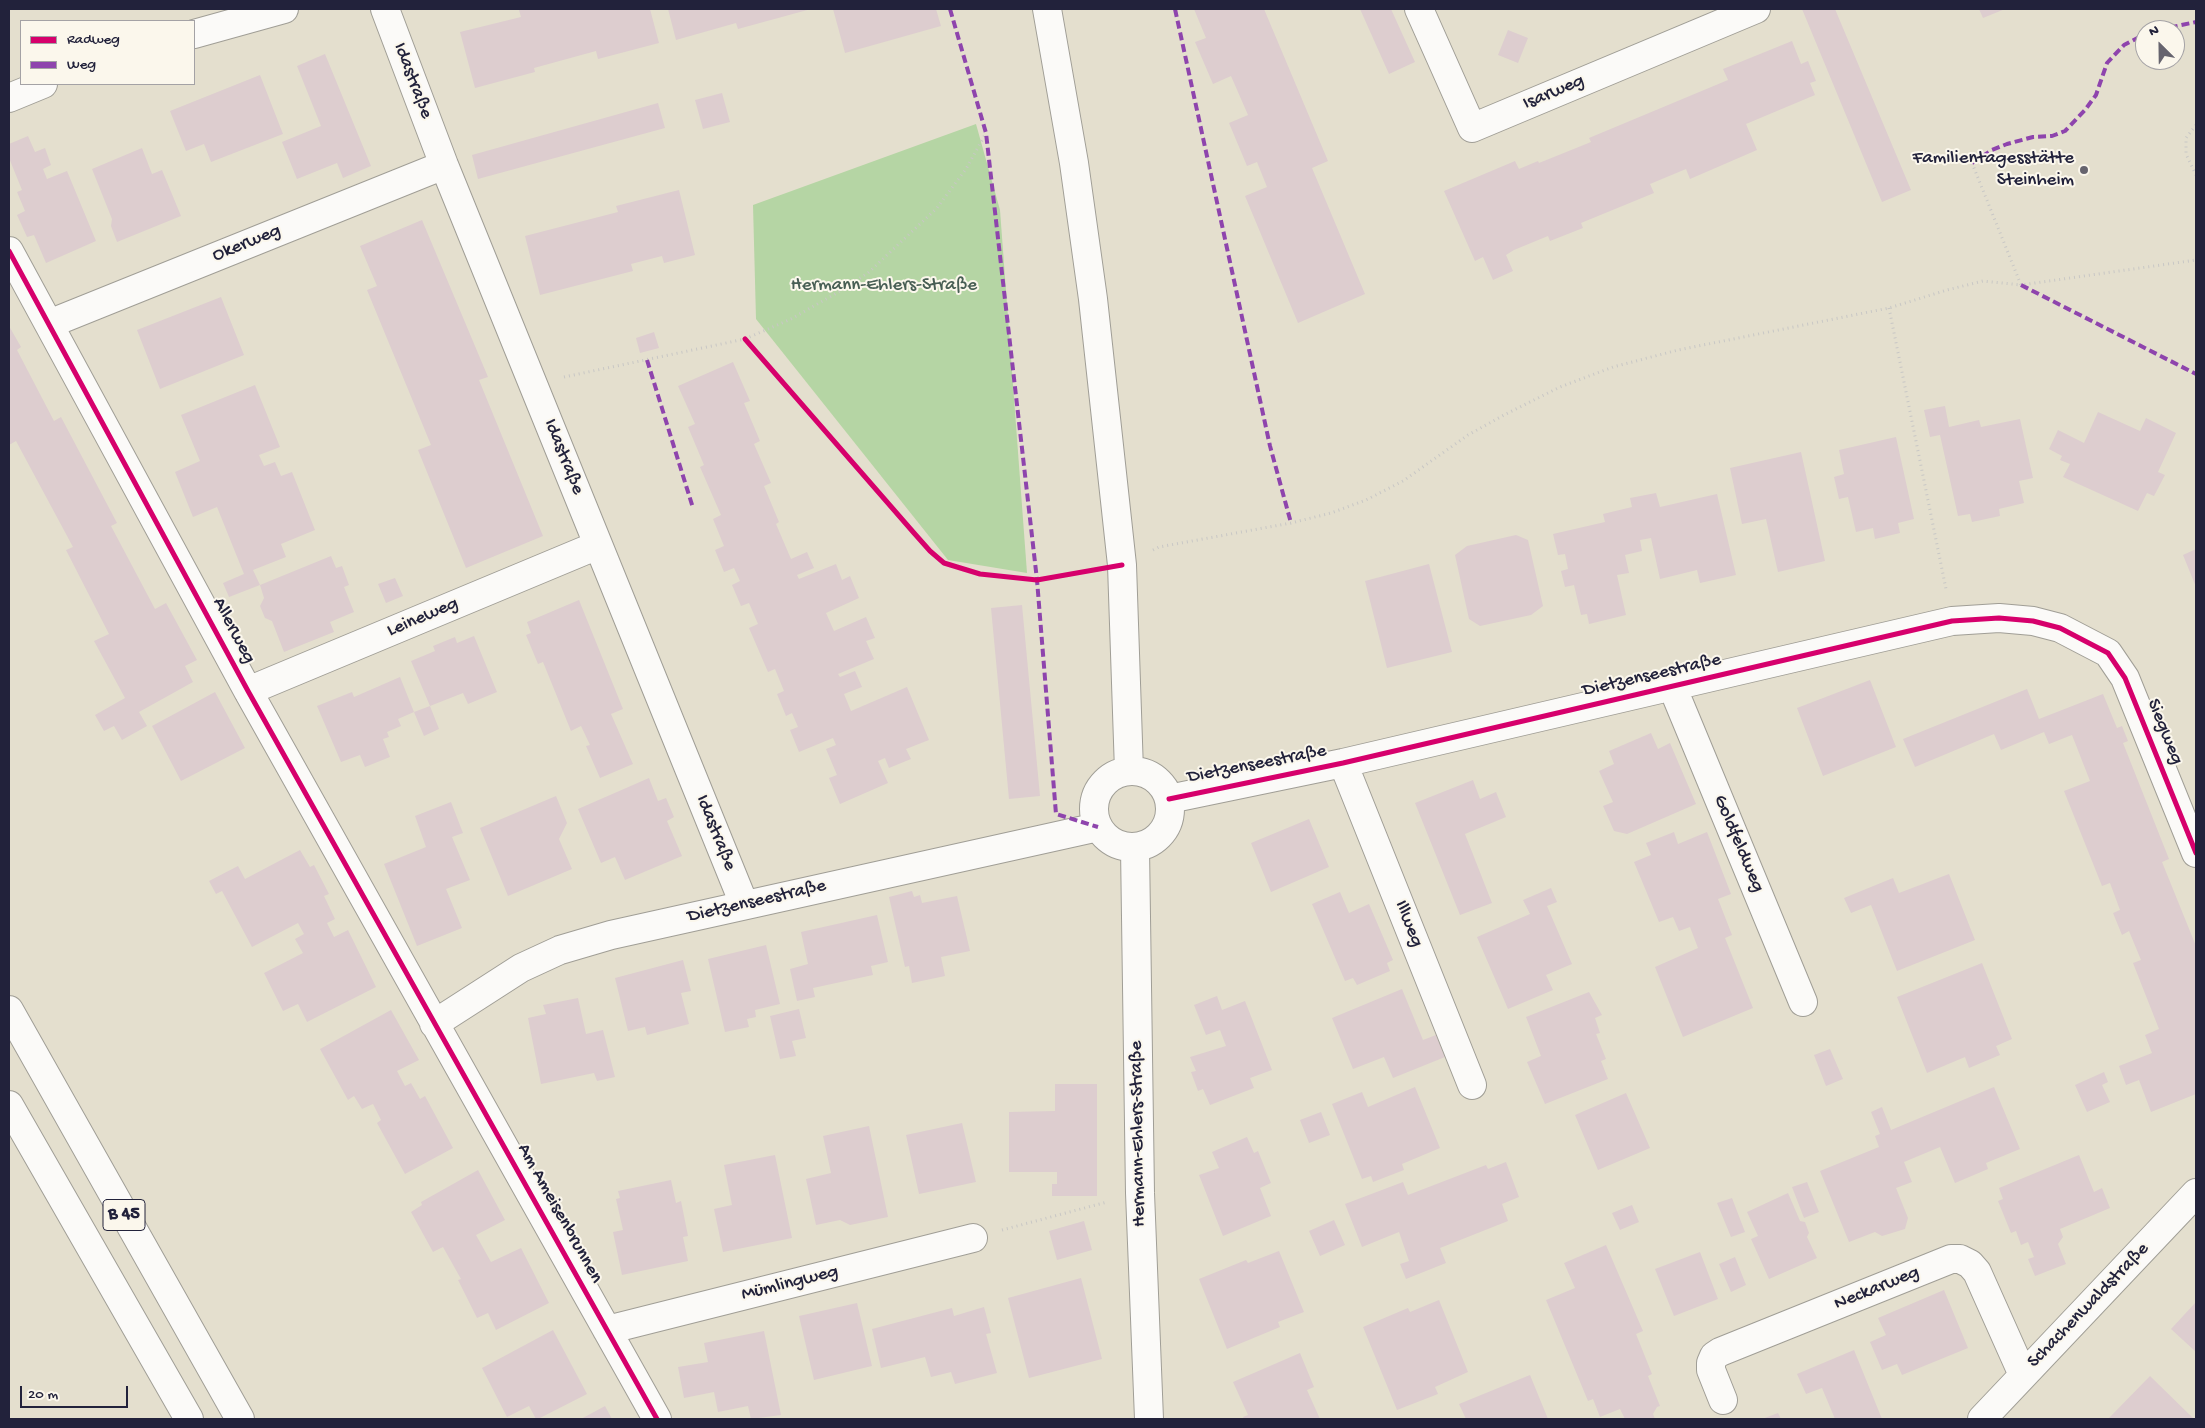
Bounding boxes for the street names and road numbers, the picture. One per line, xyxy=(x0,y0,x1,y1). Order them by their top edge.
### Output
street label: Idastraße xyxy=(387,40,437,122)
street label: Isarweg xyxy=(1520,70,1588,116)
street label: Okerweg xyxy=(209,220,285,268)
street label: Idastraße xyxy=(538,416,588,498)
street label: Leineweg xyxy=(384,593,462,643)
street label: Allerweg xyxy=(206,594,260,668)
street label: Dietzenseestraße xyxy=(1581,649,1723,703)
street label: Siegweg xyxy=(2141,696,2187,768)
street label: Dietzenseestraße xyxy=(1185,740,1329,790)
street label: Idastraße xyxy=(690,792,740,874)
street label: Goldfeldweg xyxy=(1707,792,1769,896)
street label: Dietzenseestraße xyxy=(686,875,828,929)
street label: Illweg xyxy=(1388,897,1428,951)
street label: Hermann-Ehlers-Straße xyxy=(1126,1041,1152,1227)
street label: Am Ameisenbrunnen xyxy=(511,1140,607,1288)
road number: B 45 xyxy=(103,1200,145,1230)
street label: Schachenwaldstraße xyxy=(2023,1239,2155,1373)
street label: Mümlingweg xyxy=(739,1261,841,1307)
street label: Neckarweg xyxy=(1831,1262,1923,1316)

